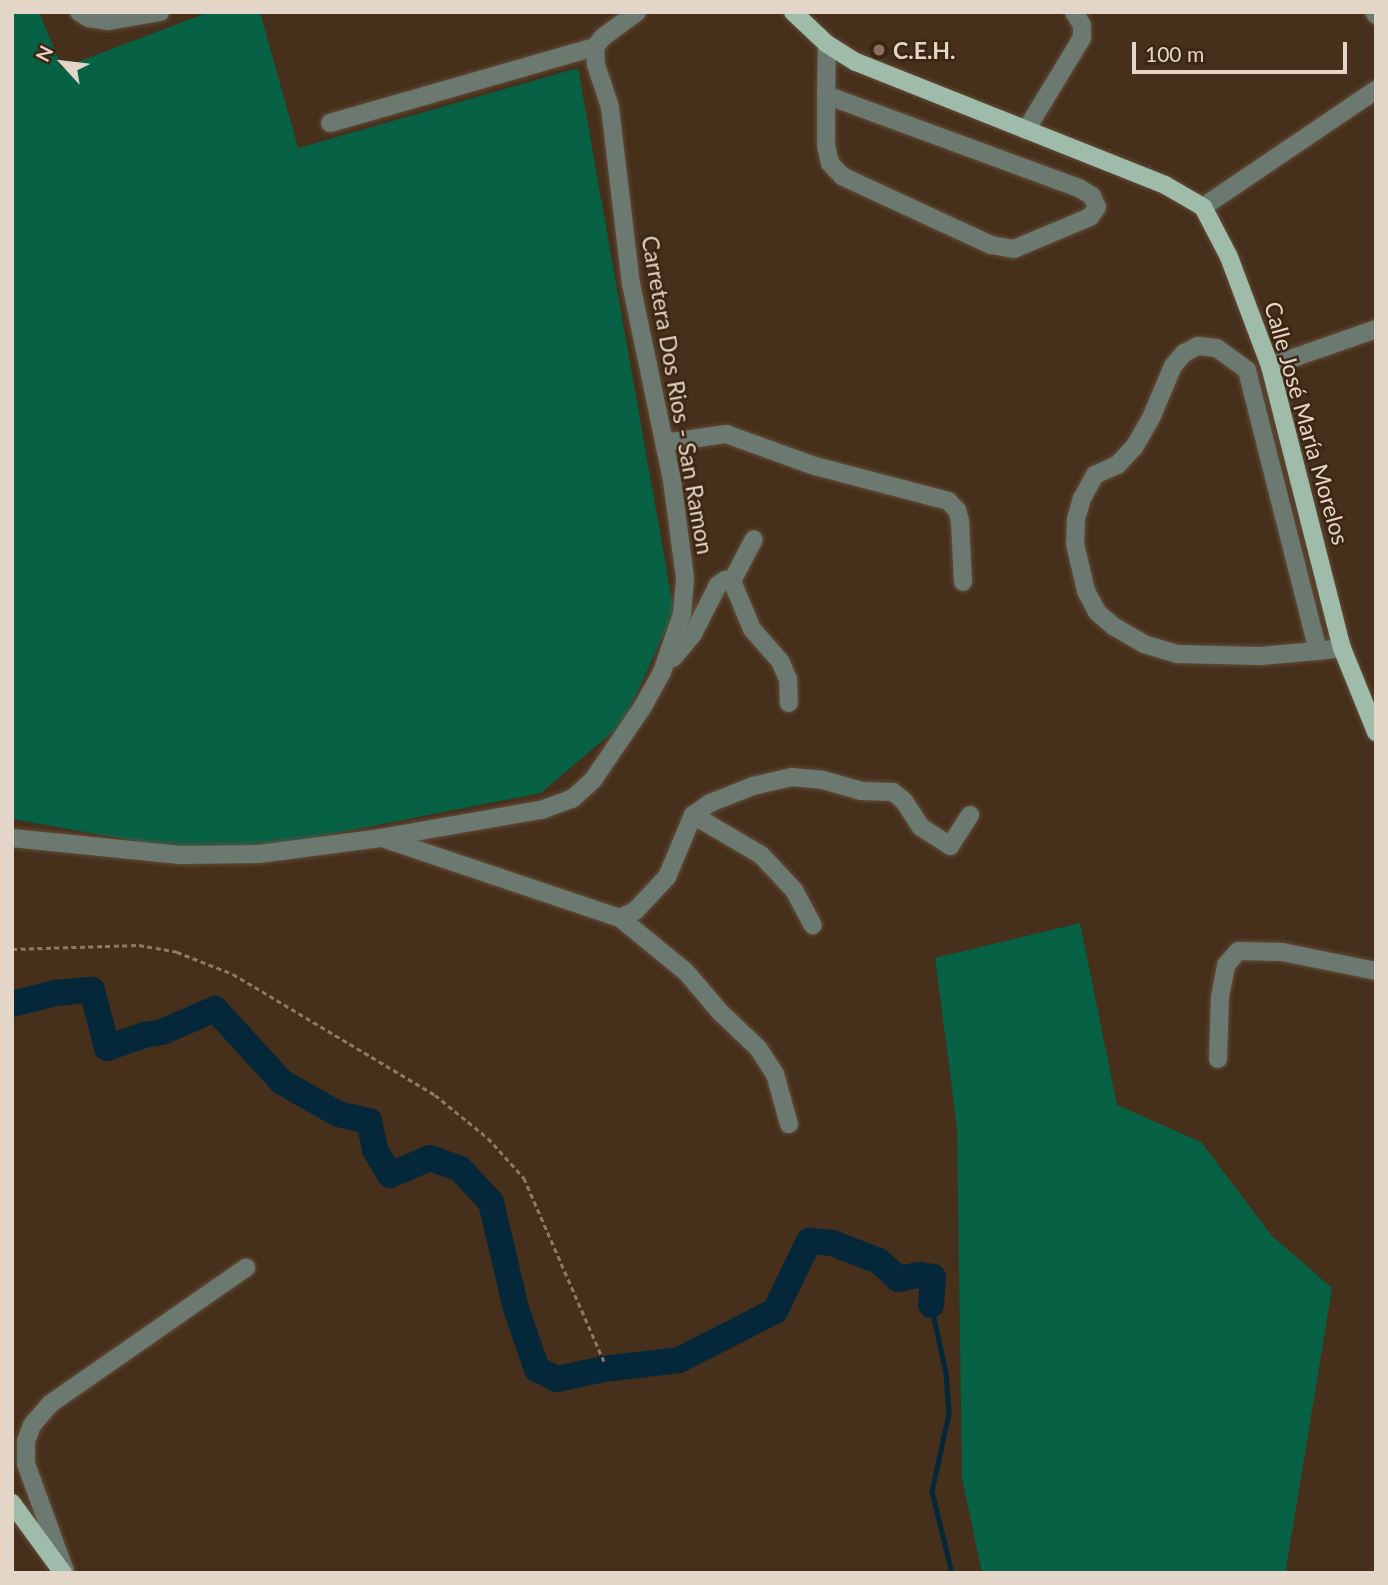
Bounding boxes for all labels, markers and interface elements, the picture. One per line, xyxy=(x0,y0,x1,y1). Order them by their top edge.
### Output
north arrow xyxy=(28,28,98,98)
scale bar xyxy=(1136,28,1351,72)
place label: C.E.H. xyxy=(893,36,956,64)
text: 100 m xyxy=(1145,41,1204,66)
text: N xyxy=(30,42,57,65)
marker: C.E.H. xyxy=(871,42,887,58)
street label: Carretera Dos Rios - San Ramon xyxy=(636,233,720,557)
street label: Calle José María Morelos xyxy=(1259,298,1355,548)

